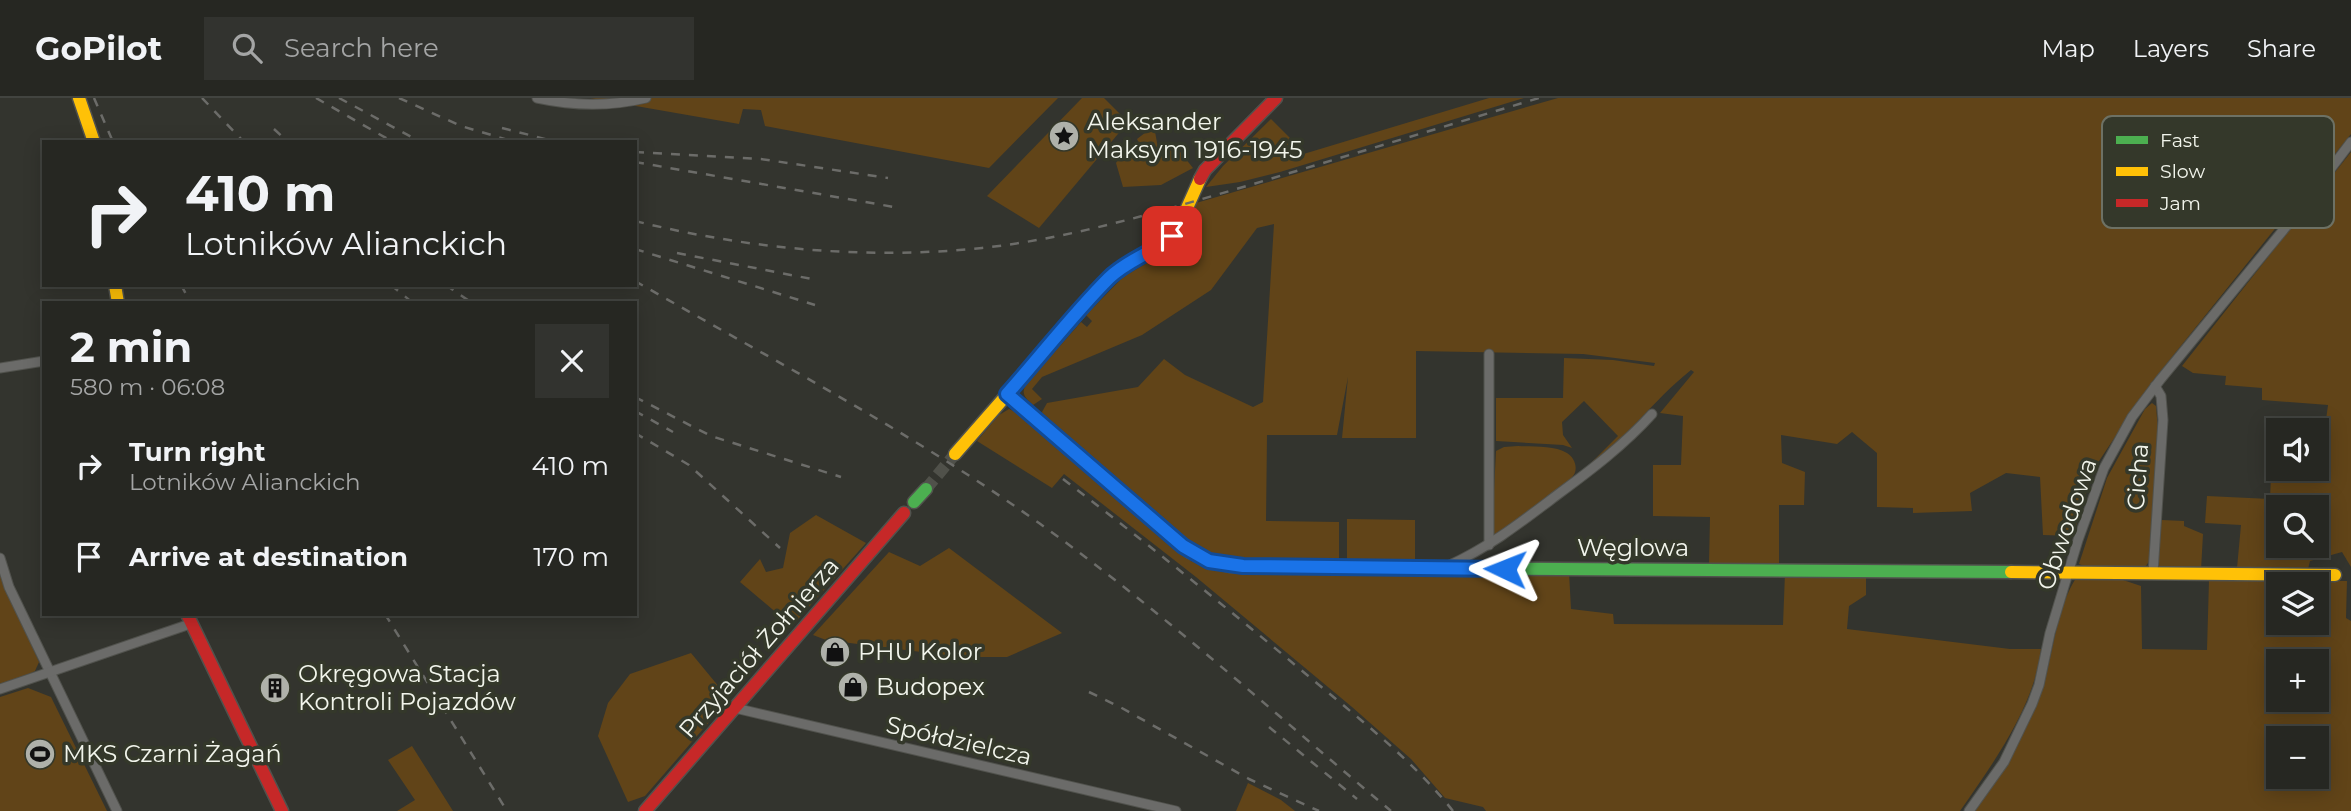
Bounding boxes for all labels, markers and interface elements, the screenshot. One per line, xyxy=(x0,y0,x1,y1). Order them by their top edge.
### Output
search box xyxy=(204,17,694,80)
text: GoPilot xyxy=(35,28,162,68)
icon: search xyxy=(228,29,266,67)
text: Search here xyxy=(284,32,439,64)
text: Map xyxy=(2041,34,2095,63)
text: Layers xyxy=(2133,34,2209,63)
text: Share xyxy=(2247,34,2316,63)
place label: Aleksander Maksym 1916-1945 xyxy=(1087,107,1303,164)
legend xyxy=(2102,116,2334,228)
place icon: Aleksander Maksym 1916-1945 xyxy=(1047,119,1081,153)
text: Fast xyxy=(2160,129,2200,152)
text: Slow xyxy=(2160,160,2205,183)
text: 410 m xyxy=(185,164,335,223)
icon: right xyxy=(70,168,161,259)
text: Jam xyxy=(2159,192,2201,215)
pin xyxy=(1142,206,1202,266)
icon: arrive xyxy=(1153,217,1191,255)
text: Lotników Alianckich xyxy=(185,224,507,263)
text: 2 min xyxy=(70,321,192,373)
button: close xyxy=(535,324,609,398)
text: 580 m · 06:08 xyxy=(70,373,225,401)
map controls xyxy=(2266,418,2329,789)
button: sound xyxy=(2266,418,2329,481)
text: Turn right xyxy=(129,436,265,468)
street label: Cicha xyxy=(2121,442,2154,511)
icon: right xyxy=(70,447,108,485)
text: 410 m xyxy=(531,450,609,482)
street label: Obwodowa xyxy=(2030,454,2103,594)
text: Lotników Alianckich xyxy=(129,468,360,496)
button: search xyxy=(2266,495,2329,558)
position arrow xyxy=(1468,532,1542,606)
street label: Węglowa xyxy=(1577,533,1689,562)
icon: arrive xyxy=(70,538,108,576)
text: Arrive at destination xyxy=(129,541,408,573)
text: 170 m xyxy=(533,541,609,573)
street label: Przyjaciół Żołnierza xyxy=(672,552,845,744)
button: layers xyxy=(2266,572,2329,635)
shop icon: PHU Kolor xyxy=(818,635,852,669)
place label: PHU Kolor xyxy=(858,637,982,666)
button: + xyxy=(2266,649,2329,712)
place label: Okręgowa Stacja Kontroli Pojazdów xyxy=(298,659,516,716)
shop icon: Budopex xyxy=(836,670,870,704)
building icon: Okręgowa Stacja Kontroli Pojazdów xyxy=(258,671,292,705)
place label: Budopex xyxy=(876,672,985,701)
street label: Spółdzielcza xyxy=(884,710,1035,771)
button: − xyxy=(2266,726,2329,789)
sports icon: MKS Czarni Żagań xyxy=(23,737,57,771)
place label: MKS Czarni Żagań xyxy=(63,739,282,768)

